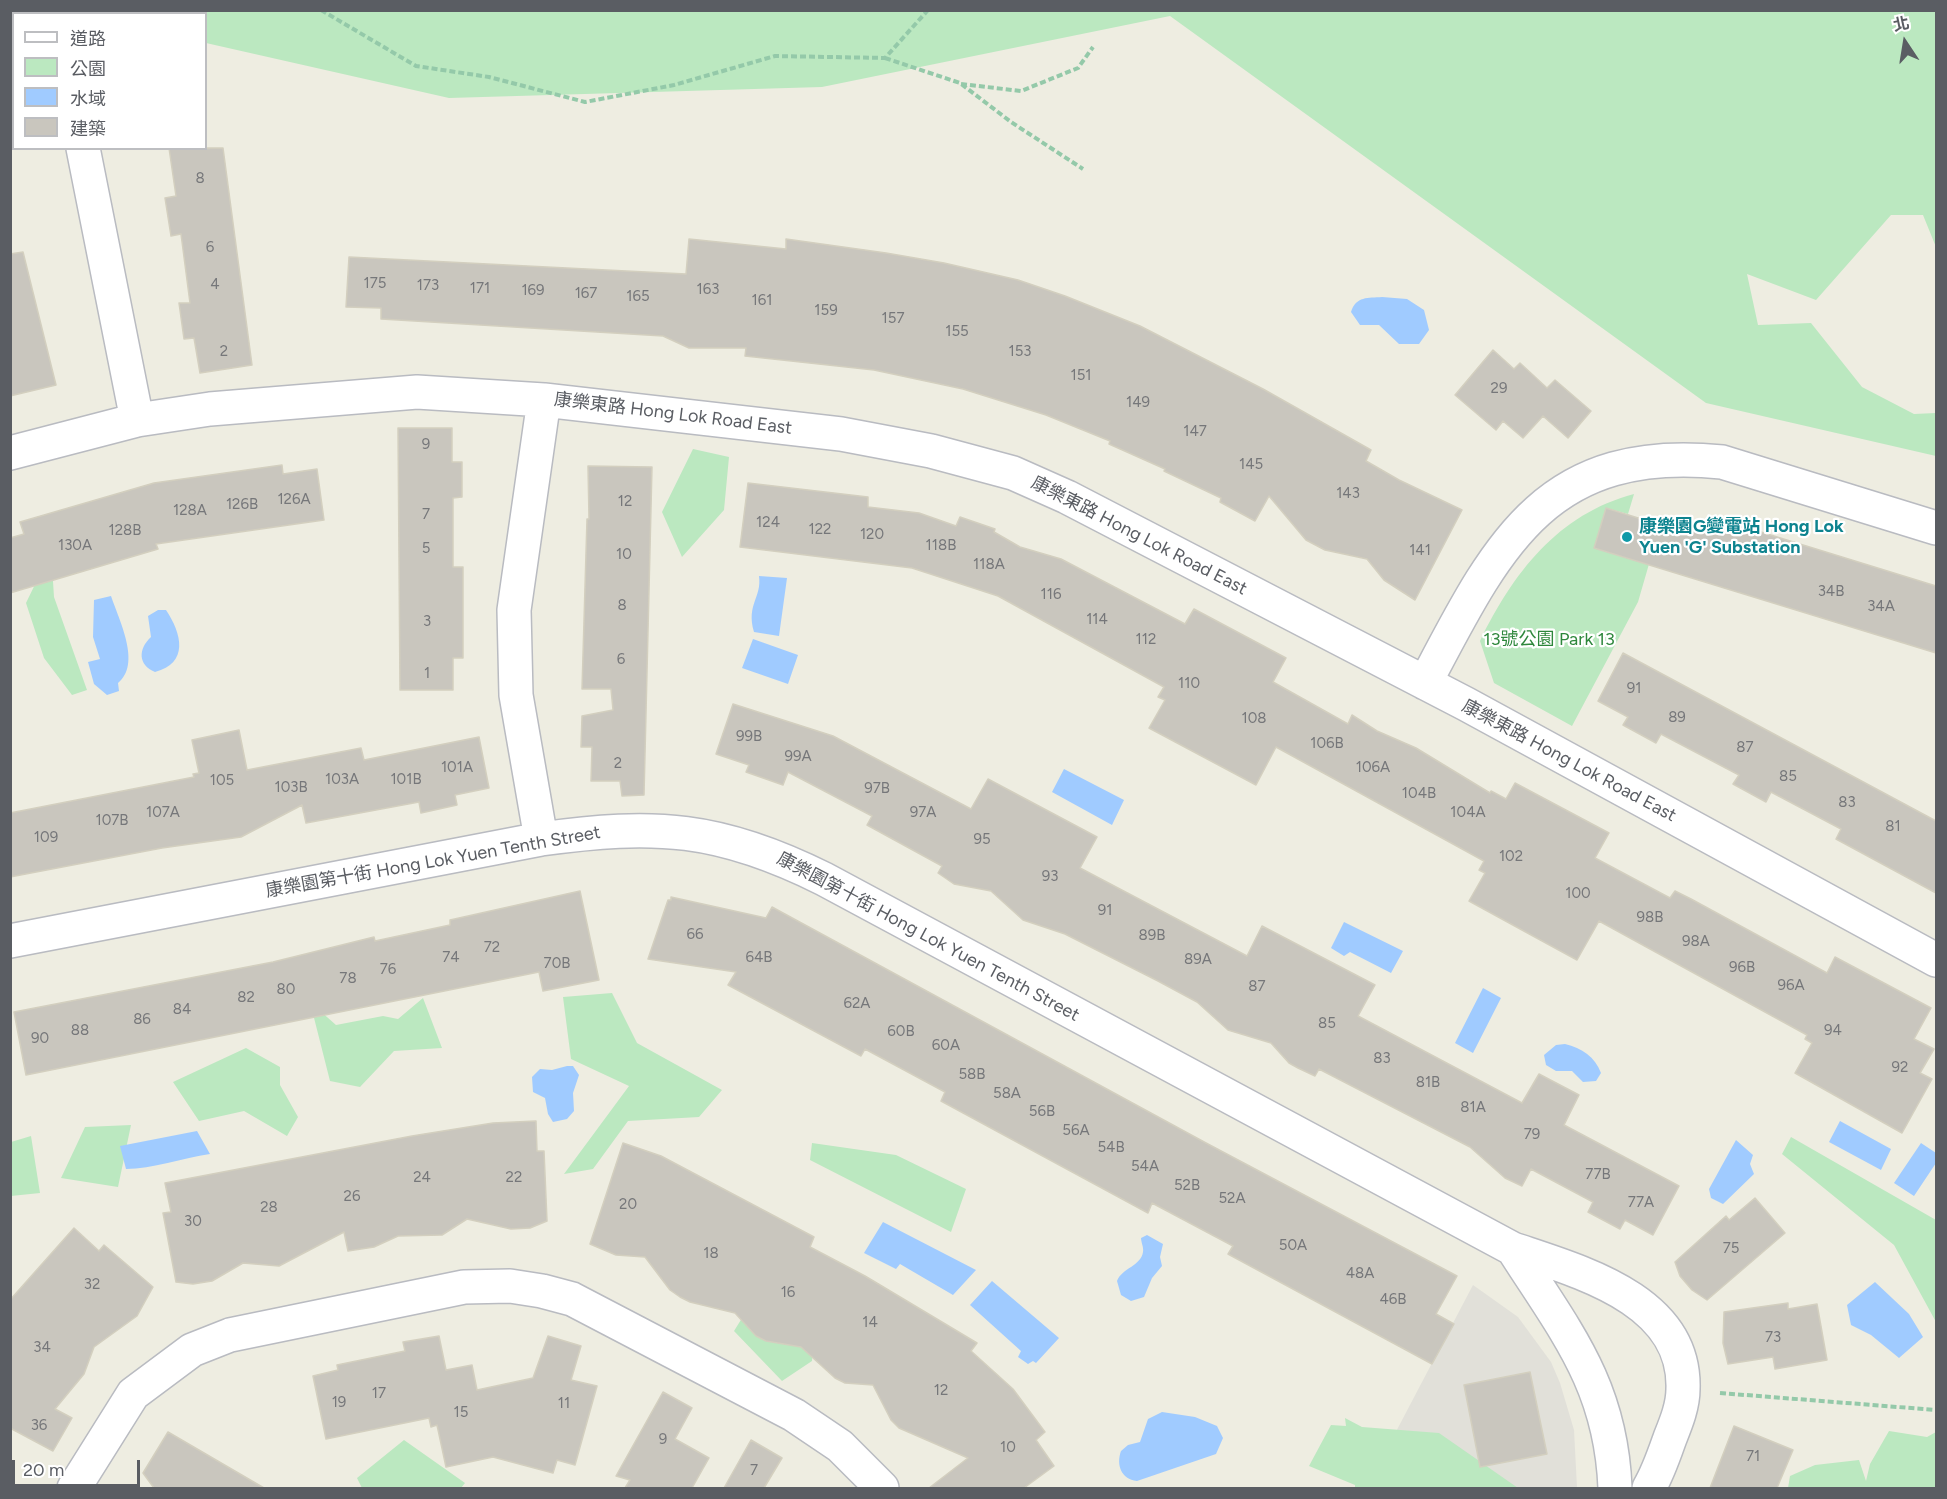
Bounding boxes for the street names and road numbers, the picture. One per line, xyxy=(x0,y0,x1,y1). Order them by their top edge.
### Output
street label: 康樂東路 Hong Lok Road East xyxy=(553,389,793,439)
street label: 康樂東路 Hong Lok Road East xyxy=(1027,472,1251,600)
street label: 康樂東路 Hong Lok Road East xyxy=(1458,695,1680,827)
street label: 康樂園第十街 Hong Lok Yuen Tenth Street xyxy=(264,822,602,902)
street label: 康樂園第十街 Hong Lok Yuen Tenth Street xyxy=(773,848,1083,1026)

